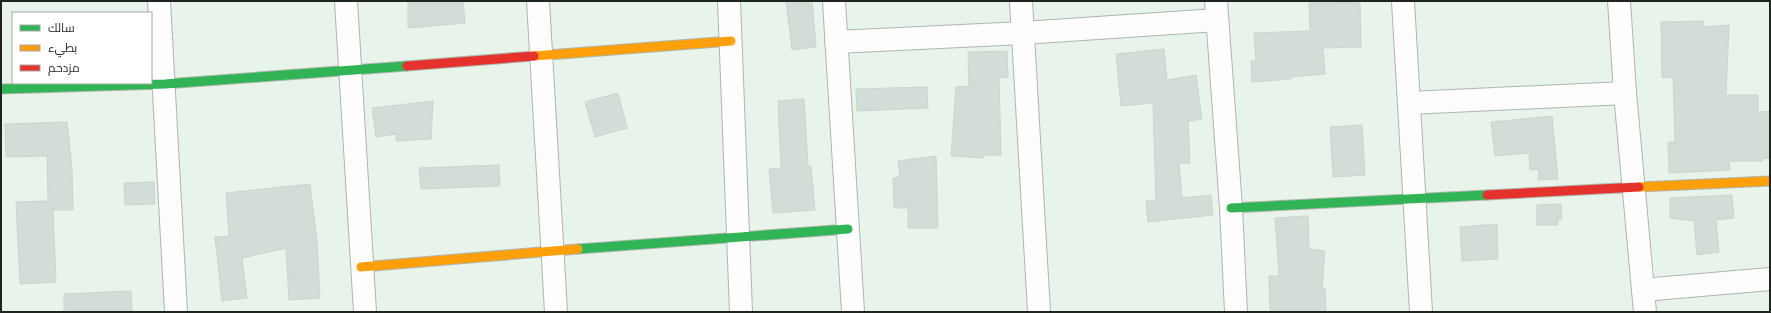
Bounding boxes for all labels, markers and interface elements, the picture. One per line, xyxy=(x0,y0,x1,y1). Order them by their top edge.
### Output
legend xyxy=(12,12,152,84)
text: سالك xyxy=(48,19,75,36)
text: بطيء xyxy=(48,39,77,58)
text: مزدحم xyxy=(48,59,80,76)

